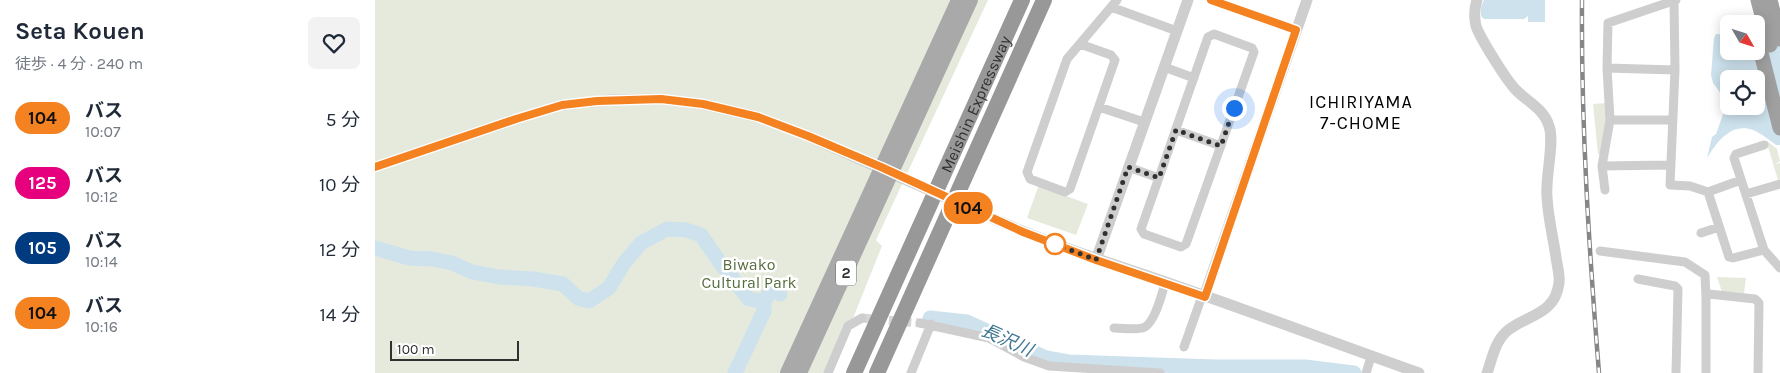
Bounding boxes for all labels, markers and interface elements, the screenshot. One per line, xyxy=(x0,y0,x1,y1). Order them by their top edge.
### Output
north arrow xyxy=(1720,15,1765,60)
map controls xyxy=(1720,15,1765,115)
text: Seta Kouen xyxy=(15,17,145,45)
button: heart xyxy=(308,17,360,69)
street label: Meishin Expressway xyxy=(937,32,1015,176)
text: 徒歩 · 4 分 · 240 m xyxy=(15,54,143,73)
button: locate xyxy=(1720,70,1765,115)
district label: ICHIRIYAMA 7-CHOME xyxy=(1309,91,1413,134)
your location xyxy=(1222,96,1247,121)
text: バス xyxy=(85,100,123,122)
text: 104 xyxy=(28,107,57,129)
text: 5 分 xyxy=(326,109,360,131)
text: 10:07 xyxy=(85,122,120,141)
text: バス xyxy=(85,165,123,187)
text: 125 xyxy=(29,172,56,194)
text: 10 分 xyxy=(319,174,360,196)
text: 10:12 xyxy=(85,187,118,206)
line badge: 104 xyxy=(939,192,997,224)
text: 104 xyxy=(954,197,982,219)
text: バス xyxy=(85,230,123,252)
unlabelled marker xyxy=(1044,233,1066,255)
text: 105 xyxy=(28,237,57,259)
text: 12 分 xyxy=(319,239,360,261)
text: 10:14 xyxy=(85,252,118,271)
park label: Biwako Cultural Park xyxy=(701,255,797,292)
road number: 2 xyxy=(836,260,856,286)
text: バス xyxy=(85,295,123,317)
text: 104 xyxy=(28,302,57,324)
text: 14 分 xyxy=(320,304,360,326)
text: 10:16 xyxy=(85,317,118,336)
water label: 長沢川 xyxy=(978,319,1038,362)
scale bar xyxy=(390,338,519,361)
text: 100 m xyxy=(397,341,435,358)

